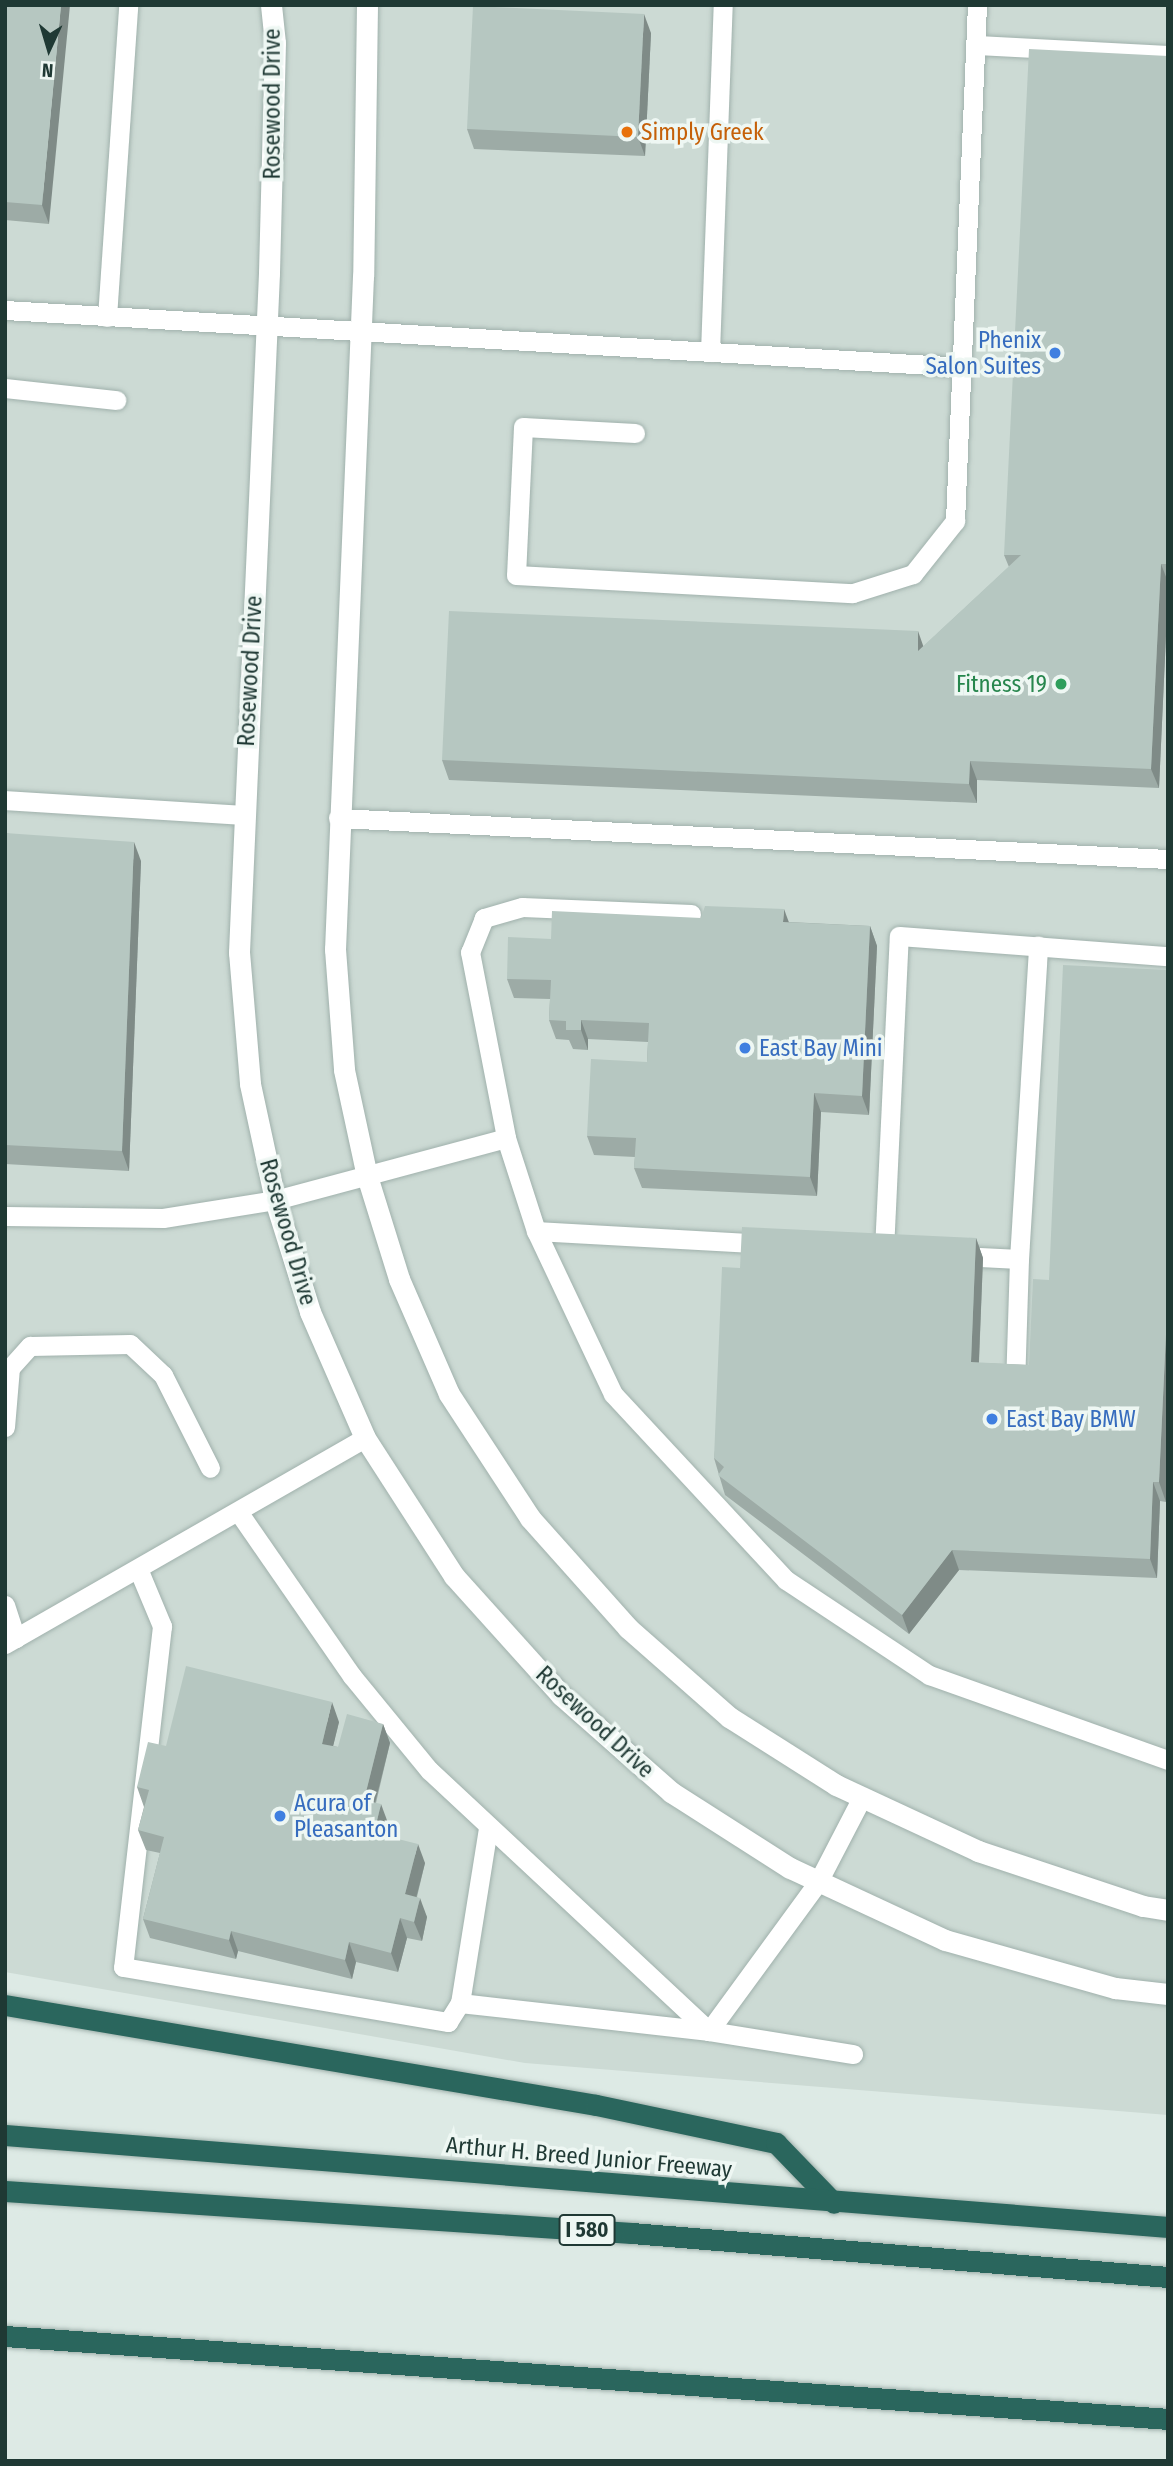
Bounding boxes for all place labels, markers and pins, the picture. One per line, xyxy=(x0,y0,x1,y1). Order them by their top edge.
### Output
place label: Simply Greek xyxy=(641,118,764,146)
marker: Simply Greek xyxy=(619,124,635,140)
place label: Phenix Salon Suites xyxy=(925,326,1041,380)
marker: Phenix Salon Suites xyxy=(1047,345,1063,361)
place label: Fitness 19 xyxy=(956,670,1047,698)
marker: Fitness 19 xyxy=(1053,676,1069,692)
place label: East Bay Mini xyxy=(759,1034,883,1062)
marker: East Bay Mini xyxy=(737,1040,753,1056)
place label: East Bay BMW xyxy=(1006,1405,1136,1433)
marker: East Bay BMW xyxy=(984,1411,1000,1427)
place label: Acura of Pleasanton xyxy=(294,1789,398,1843)
marker: Acura of Pleasanton xyxy=(272,1808,288,1824)

